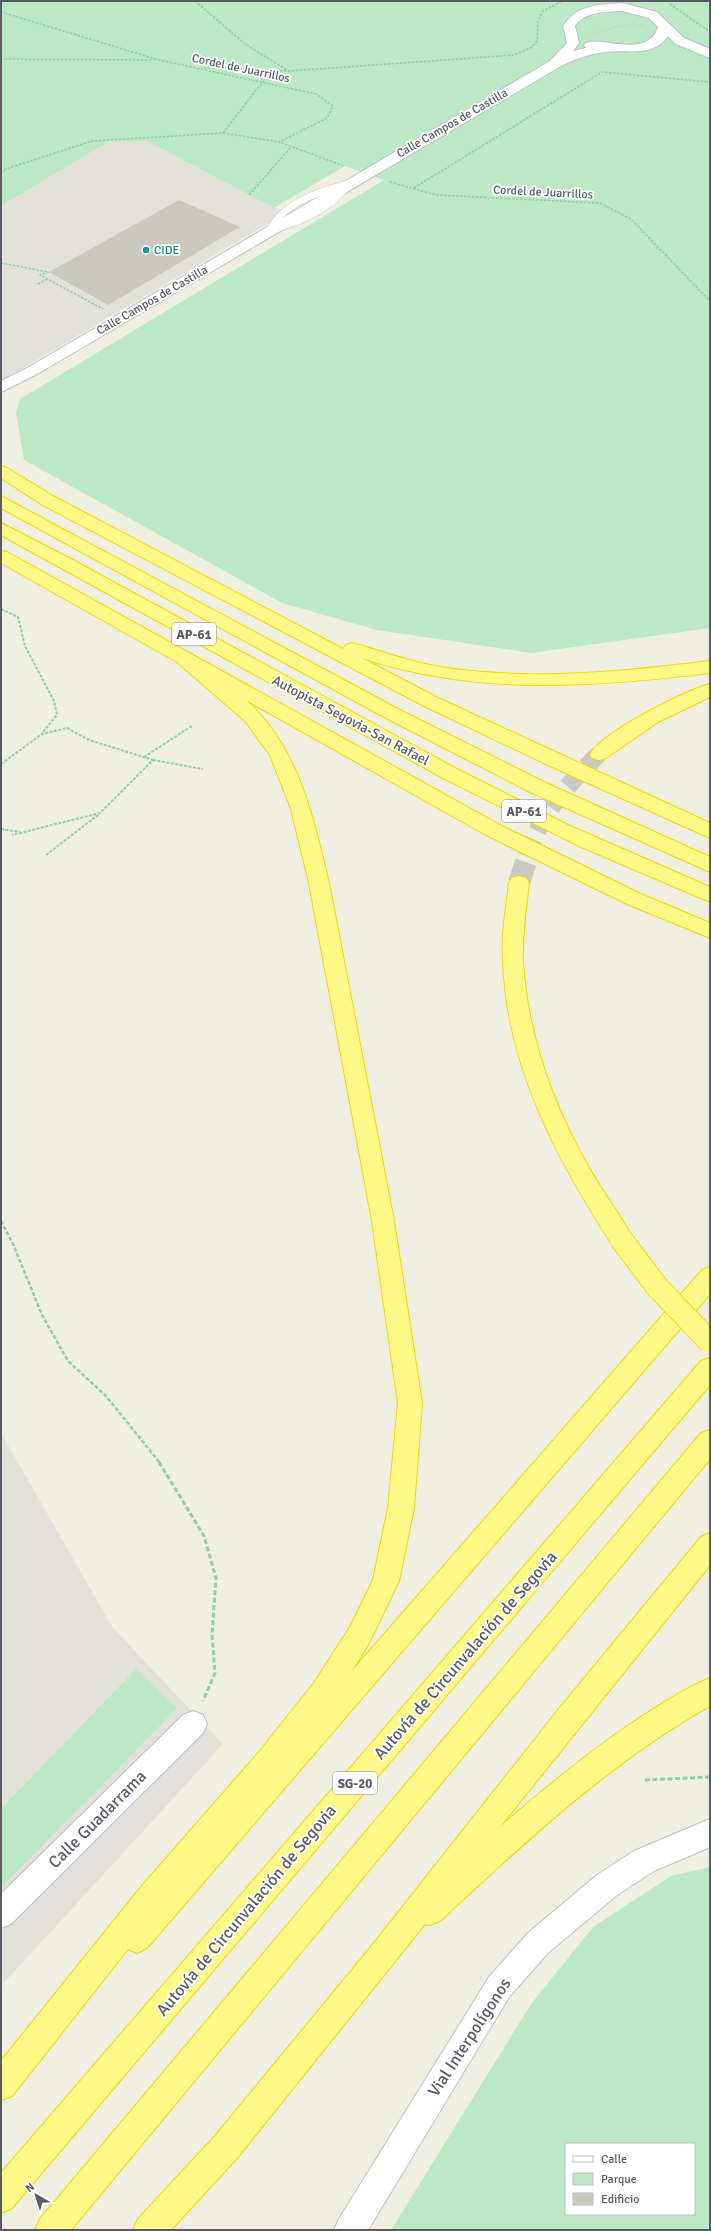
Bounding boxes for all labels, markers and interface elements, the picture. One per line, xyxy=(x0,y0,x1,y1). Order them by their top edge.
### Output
street label: Cordel de Juarrillos xyxy=(191,51,291,86)
street label: Calle Campos de Castilla xyxy=(394,85,511,161)
street label: Cordel de Juarrillos xyxy=(493,182,593,203)
place label: CIDE xyxy=(154,243,180,258)
marker: CIDE xyxy=(141,245,151,255)
street label: Calle Campos de Castilla xyxy=(94,262,211,338)
road number: AP-61 xyxy=(172,623,216,645)
street label: Autopista Segovia-San Rafael xyxy=(269,672,432,769)
road number: AP-61 xyxy=(502,800,546,822)
street label: Autovía de Circunvalación de Segovia xyxy=(369,1547,562,1764)
street label: Calle Guadarrama xyxy=(44,1766,151,1873)
road number: SG-20 xyxy=(333,1772,377,1794)
street label: Autovía de Circunvalación de Segovia xyxy=(152,1800,341,2020)
street label: Vial Interpolígonos xyxy=(423,1974,516,2101)
legend xyxy=(565,2143,695,2215)
text: Calle xyxy=(601,2152,627,2167)
text: Parque xyxy=(601,2172,637,2187)
north arrow xyxy=(16,2175,56,2215)
text: N xyxy=(23,2180,37,2195)
text: Edificio xyxy=(601,2192,639,2207)

